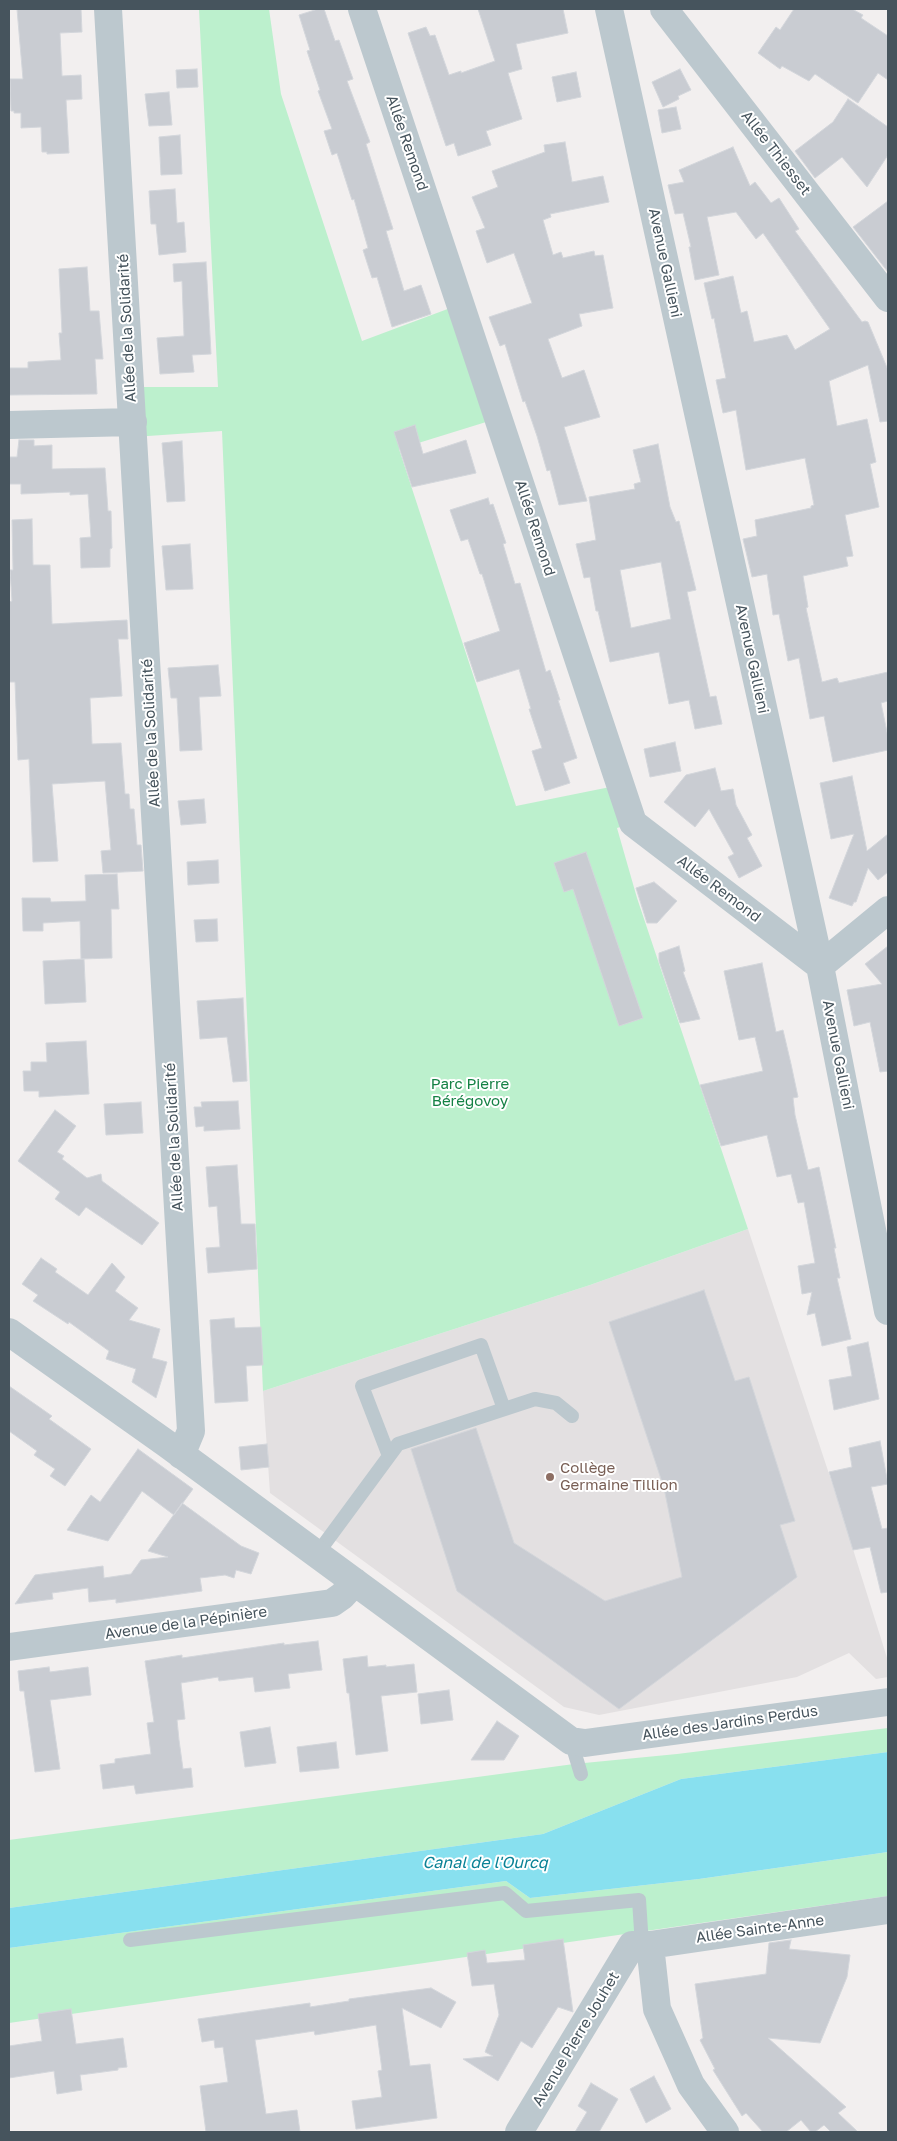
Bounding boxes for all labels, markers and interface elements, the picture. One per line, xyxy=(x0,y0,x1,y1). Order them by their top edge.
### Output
street label: Allée Remond xyxy=(382,93,432,193)
street label: Allée Thiesset xyxy=(737,107,815,199)
street label: Avenue Gallieni xyxy=(645,207,685,319)
street label: Allée de la Solidarité xyxy=(114,253,140,403)
street label: Allée Remond xyxy=(511,478,559,578)
street label: Avenue Gallieni xyxy=(732,603,772,715)
street label: Allée de la Solidarité xyxy=(138,658,164,808)
street label: Allée Remond xyxy=(674,852,764,926)
street label: Avenue Gallieni xyxy=(819,999,857,1111)
street label: Allée de la Solidarité xyxy=(161,1062,187,1212)
park label: Parc Pierre Bérégovoy xyxy=(431,1075,509,1110)
place label: Collège Germaine Tillion xyxy=(560,1459,678,1494)
marker: Collège Germaine Tillion xyxy=(544,1471,556,1483)
street label: Avenue de la Pépinière xyxy=(104,1603,268,1643)
street label: Allée des Jardins Perdus xyxy=(641,1702,819,1744)
water label: Canal de l'Ourcq xyxy=(422,1853,548,1873)
street label: Allée Sainte-Anne xyxy=(695,1911,825,1947)
street label: Avenue Pierre Jouhet xyxy=(529,1969,623,2109)

